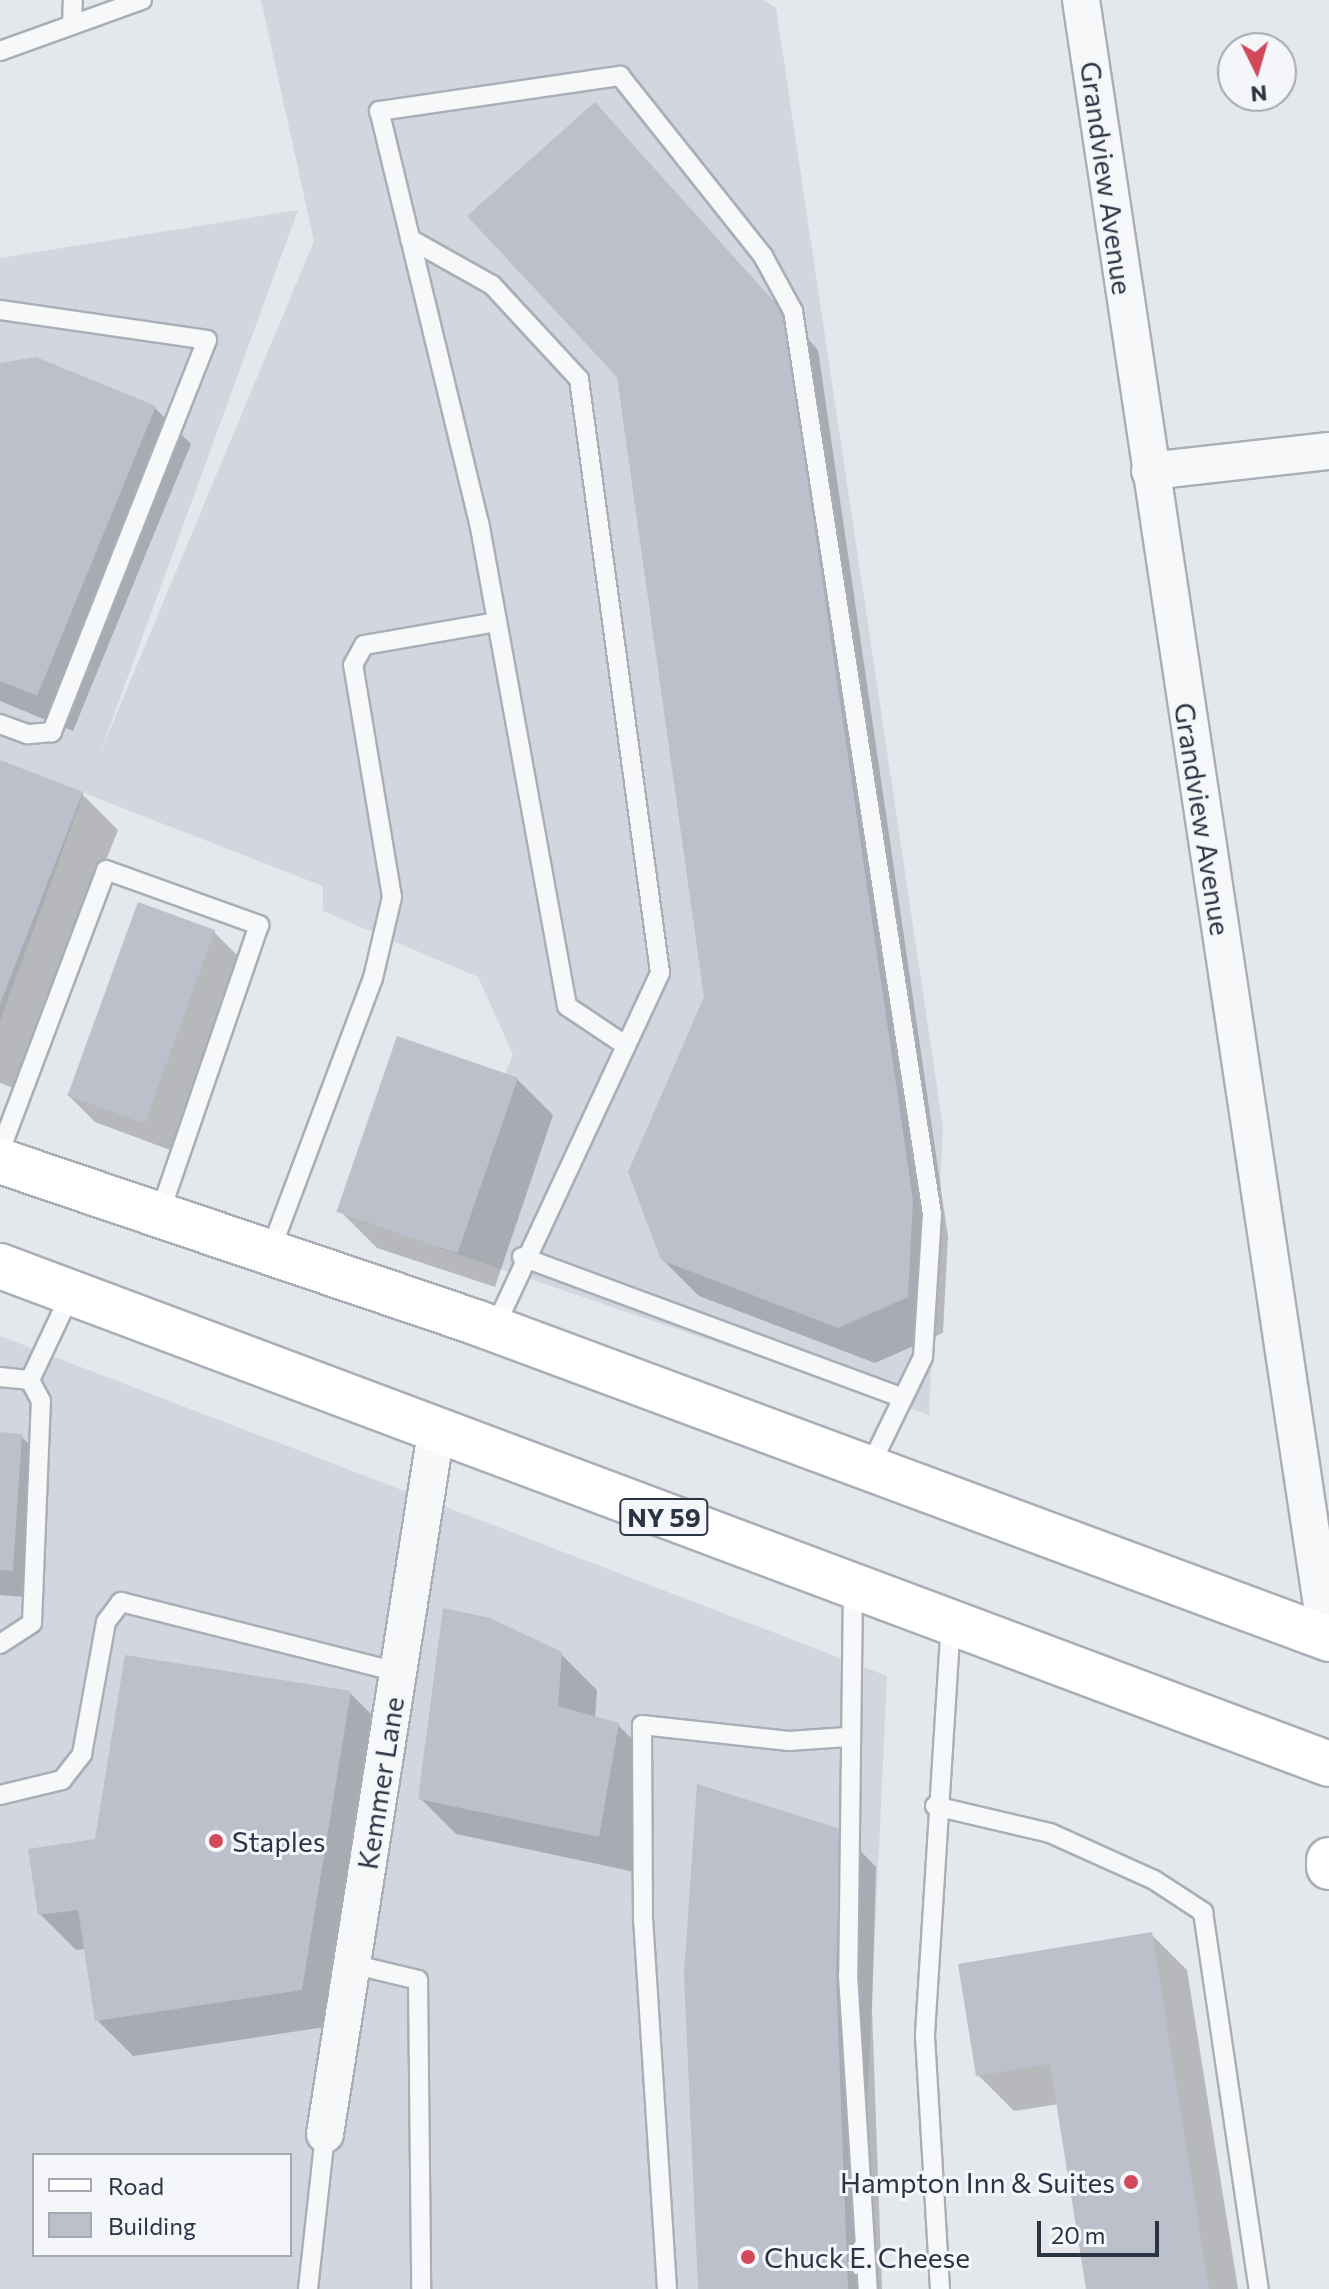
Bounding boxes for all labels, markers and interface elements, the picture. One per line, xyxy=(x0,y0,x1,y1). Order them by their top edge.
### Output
north arrow xyxy=(1217,32,1297,112)
street label: Grandview Avenue xyxy=(1074,59,1140,297)
text: N xyxy=(1250,80,1268,109)
street label: Grandview Avenue xyxy=(1168,700,1238,938)
road number: NY 59 xyxy=(618,1495,710,1539)
street label: Kemmer Lane xyxy=(350,1694,410,1872)
place label: Staples xyxy=(232,1824,325,1858)
marker: Staples xyxy=(207,1832,225,1850)
legend xyxy=(32,2153,292,2257)
place label: Hampton Inn & Suites xyxy=(840,2165,1115,2199)
text: Road xyxy=(108,2171,164,2200)
marker: Hampton Inn & Suites xyxy=(1122,2173,1140,2191)
scale bar xyxy=(1041,2205,1163,2255)
text: Building xyxy=(108,2211,196,2240)
text: 20 m xyxy=(1051,2220,1105,2249)
place label: Chuck E. Cheese xyxy=(764,2240,970,2274)
marker: Chuck E. Cheese xyxy=(739,2248,757,2266)

